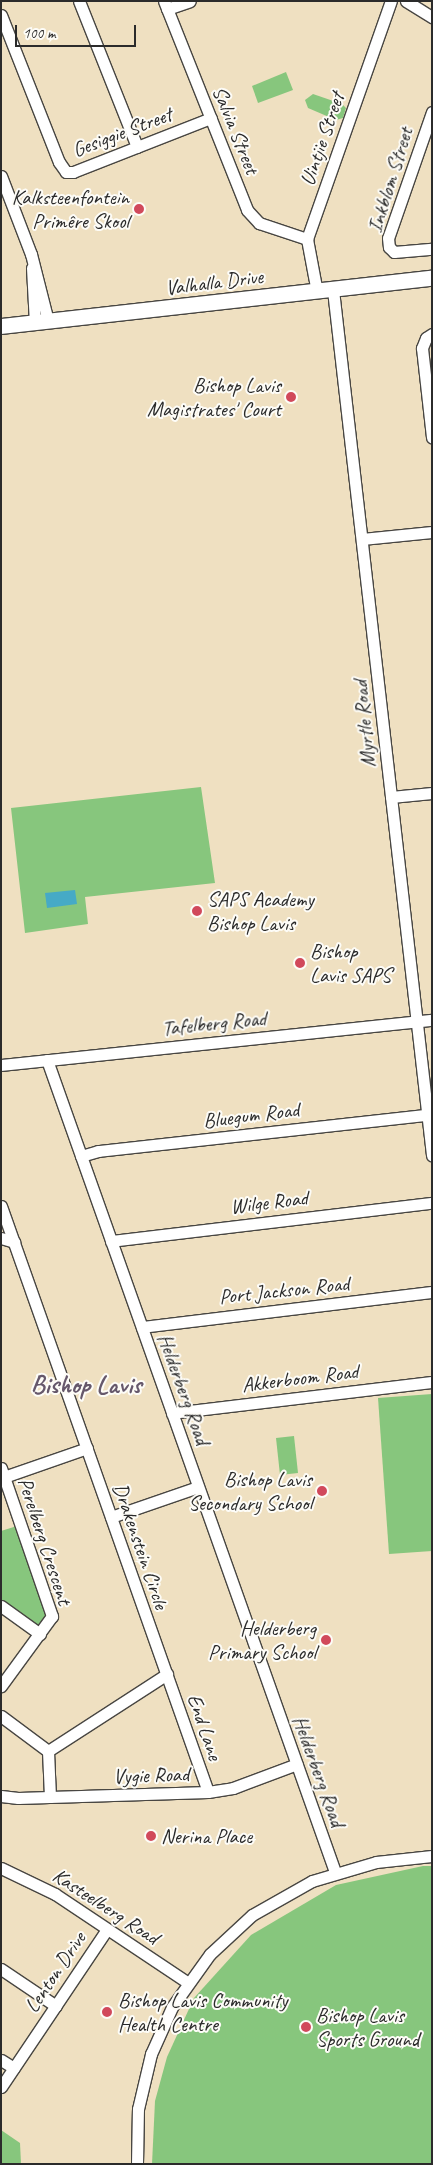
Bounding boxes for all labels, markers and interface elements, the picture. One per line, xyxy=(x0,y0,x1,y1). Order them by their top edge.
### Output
scale bar xyxy=(18,15,139,47)
text: 100 m xyxy=(23,24,55,43)
street label: Salvia Street xyxy=(207,82,265,178)
street label: Uintjie Street xyxy=(294,89,350,189)
street label: Gesiggie Street xyxy=(69,101,175,163)
street label: Inkblom Street xyxy=(362,124,418,236)
place label: Kalksteenfontein Primêre Skool xyxy=(12,184,129,234)
marker: Kalksteenfontein Primêre Skool xyxy=(133,203,145,215)
street label: Valhalla Drive xyxy=(164,263,264,301)
place label: Bishop Lavis Magistrates' Court xyxy=(147,372,281,422)
marker: Bishop Lavis Magistrates' Court xyxy=(285,391,297,403)
street label: Myrtle Road xyxy=(347,679,381,769)
place label: SAPS Academy Bishop Lavis xyxy=(207,886,314,936)
marker: SAPS Academy Bishop Lavis xyxy=(191,905,203,917)
place label: Bishop Lavis SAPS xyxy=(310,938,391,988)
marker: Bishop Lavis SAPS xyxy=(294,957,306,969)
street label: Tafelberg Road xyxy=(161,1005,267,1041)
street label: Bluegum Road xyxy=(202,1097,300,1133)
street label: Wilge Road xyxy=(229,1185,309,1219)
street label: Port Jackson Road xyxy=(218,1271,350,1309)
street label: Helderberg Road xyxy=(152,1330,216,1448)
street label: Akkerboom Road xyxy=(240,1358,360,1398)
district label: Bishop Lavis xyxy=(31,1369,141,1401)
place label: Bishop Lavis Secondary School xyxy=(189,1466,312,1516)
street label: Perelberg Crescent xyxy=(13,1474,77,1608)
street label: Drakenstein Circle xyxy=(108,1480,174,1612)
marker: Bishop Lavis Secondary School xyxy=(316,1485,328,1497)
place label: Helderberg Primary School xyxy=(208,1615,316,1665)
marker: Helderberg Primary School xyxy=(320,1634,332,1646)
street label: End Lane xyxy=(182,1691,228,1763)
street label: Helderberg Road xyxy=(287,1712,351,1830)
street label: Vygie Road xyxy=(113,1761,189,1789)
place label: Nerina Place xyxy=(161,1823,252,1849)
marker: Nerina Place xyxy=(145,1830,157,1842)
street label: Kasteelberg Road xyxy=(48,1862,164,1950)
street label: Lenton Drive xyxy=(19,1927,91,2017)
place label: Bishop Lavis Community Health Centre xyxy=(118,1987,288,2037)
place label: Bishop Lavis Sports Ground xyxy=(316,2002,419,2052)
marker: Bishop Lavis Community Health Centre xyxy=(100,2005,114,2019)
marker: Bishop Lavis Sports Ground xyxy=(300,2021,312,2033)

